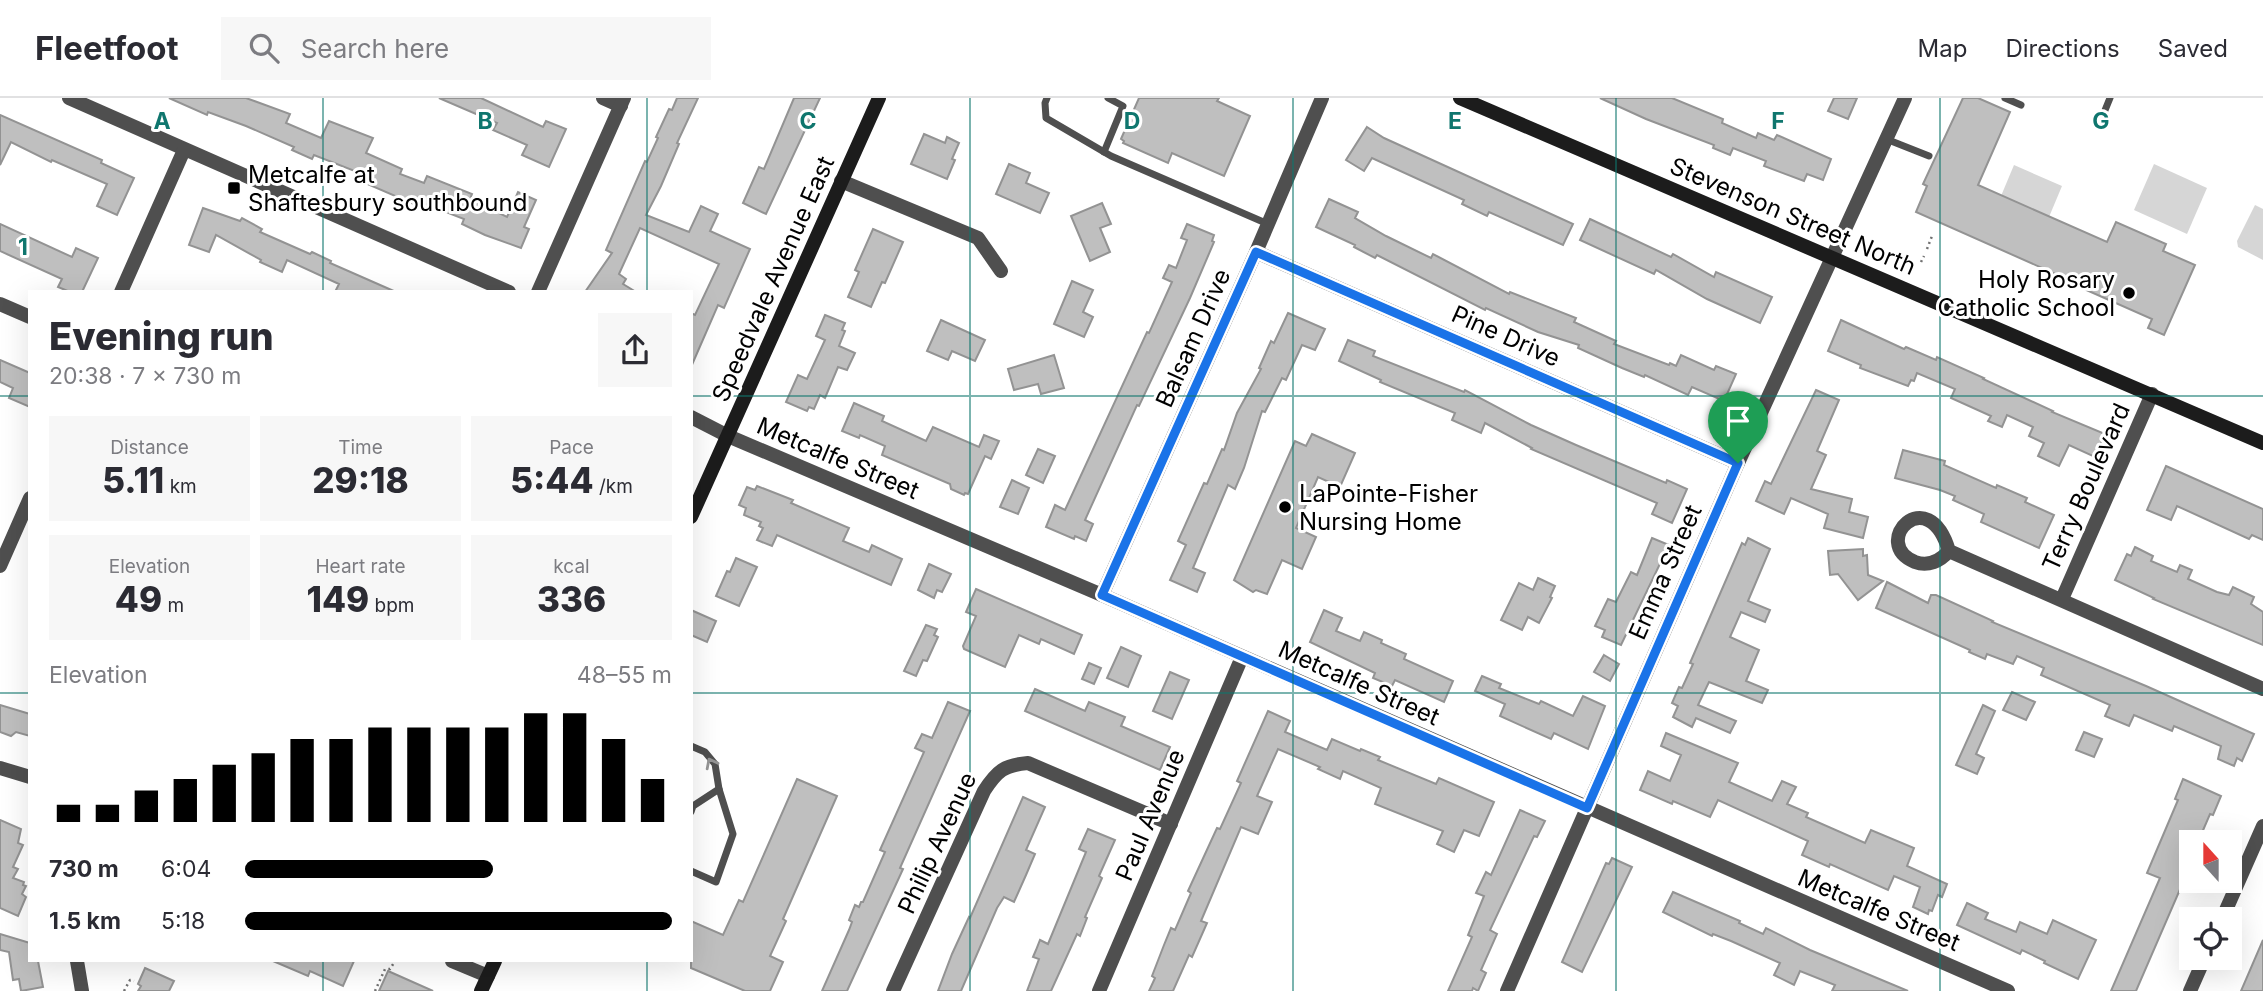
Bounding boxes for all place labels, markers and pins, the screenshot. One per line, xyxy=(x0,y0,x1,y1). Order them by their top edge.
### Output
place label: Metcalfe at Shaftesbury southbound xyxy=(248,160,527,217)
marker: Metcalfe at Shaftesbury southbound xyxy=(226,180,242,196)
place label: Holy Rosary Catholic School xyxy=(1938,265,2115,322)
marker: Holy Rosary Catholic School xyxy=(2121,285,2137,301)
pin xyxy=(1708,391,1768,463)
place label: LaPointe-Fisher Nursing Home xyxy=(1299,479,1478,536)
marker: LaPointe-Fisher Nursing Home xyxy=(1277,499,1293,515)

